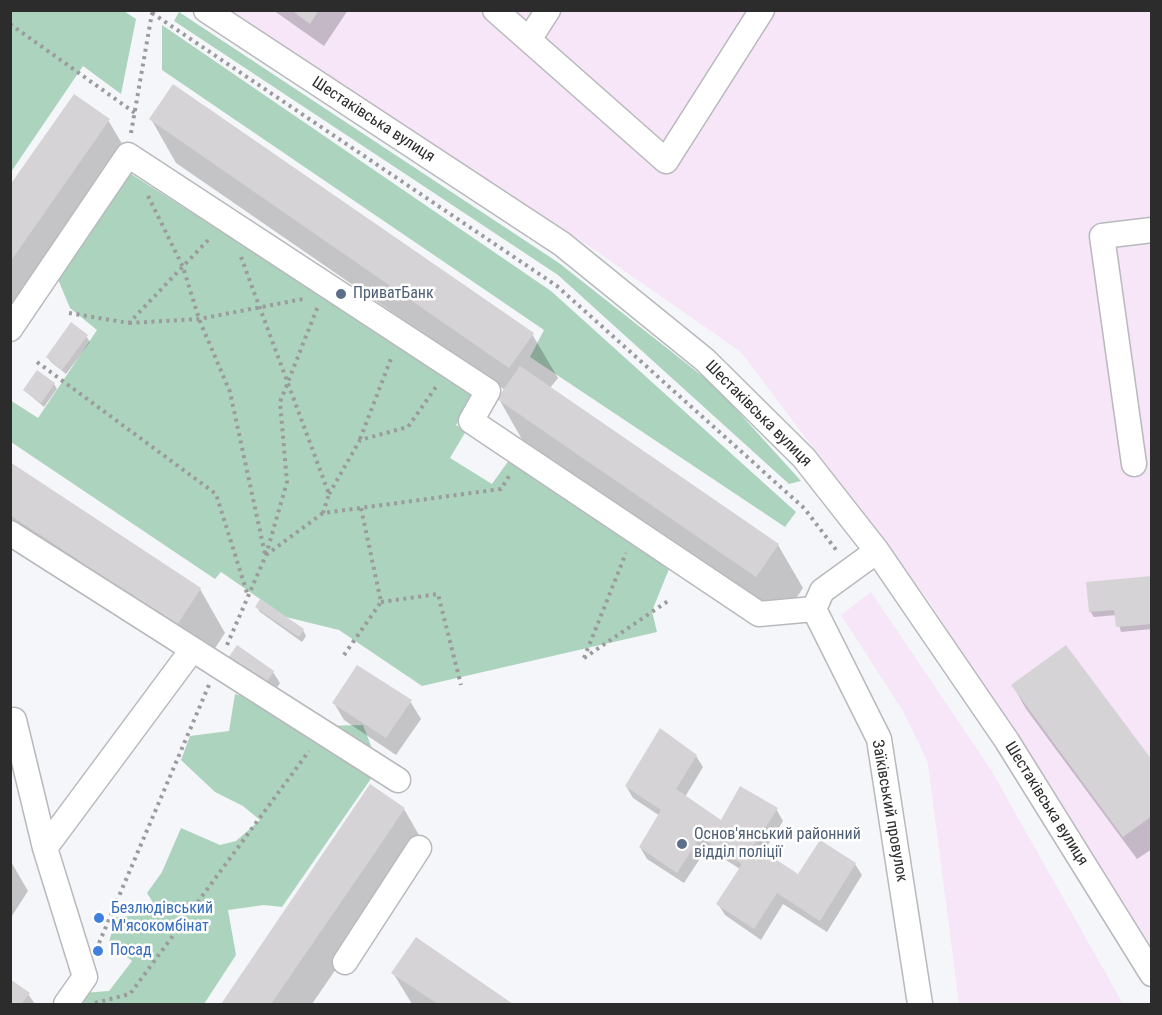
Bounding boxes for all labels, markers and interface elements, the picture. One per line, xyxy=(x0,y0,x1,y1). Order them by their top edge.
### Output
street label: Шестаківська вулиця xyxy=(308,73,438,167)
place label: ПриватБанк xyxy=(353,284,434,304)
marker: ПриватБанк xyxy=(334,287,348,301)
street label: Шестаківська вулиця xyxy=(701,357,815,471)
street label: Заїківський провулок xyxy=(867,738,911,884)
street label: Шестаківська вулиця xyxy=(1000,738,1092,870)
place label: Основ'янський районний відділ поліції xyxy=(694,825,861,863)
marker: Основ'янський районний відділ поліції xyxy=(675,837,689,851)
place label: Бeзлюдівський М'ясокомбінат xyxy=(111,899,213,937)
marker: Бeзлюдівський М'ясокомбінат xyxy=(92,911,106,925)
place label: Посад xyxy=(110,941,152,961)
marker: Посад xyxy=(91,944,105,958)

